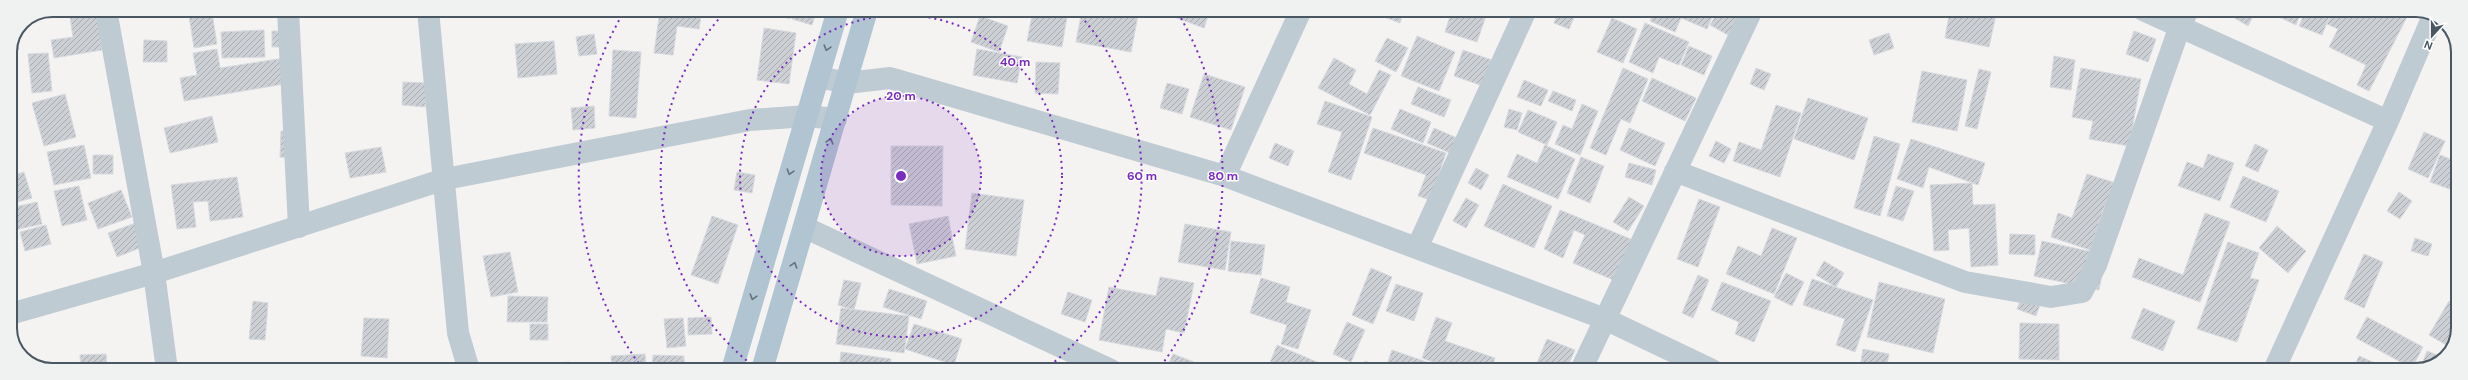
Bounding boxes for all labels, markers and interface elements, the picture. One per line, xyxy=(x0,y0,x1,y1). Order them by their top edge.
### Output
north arrow xyxy=(2412,16,2452,56)
text: N xyxy=(2422,37,2435,53)
one-way arrow xyxy=(823,44,832,51)
text: 40 m xyxy=(1000,54,1030,70)
text: 20 m xyxy=(886,88,916,104)
one-way arrow xyxy=(825,137,834,144)
text: 60 m xyxy=(1127,168,1157,184)
text: 80 m xyxy=(1208,168,1238,184)
one-way arrow xyxy=(786,169,795,176)
centre of rings xyxy=(894,169,908,183)
one-way arrow xyxy=(789,262,798,269)
one-way arrow xyxy=(749,293,758,300)

